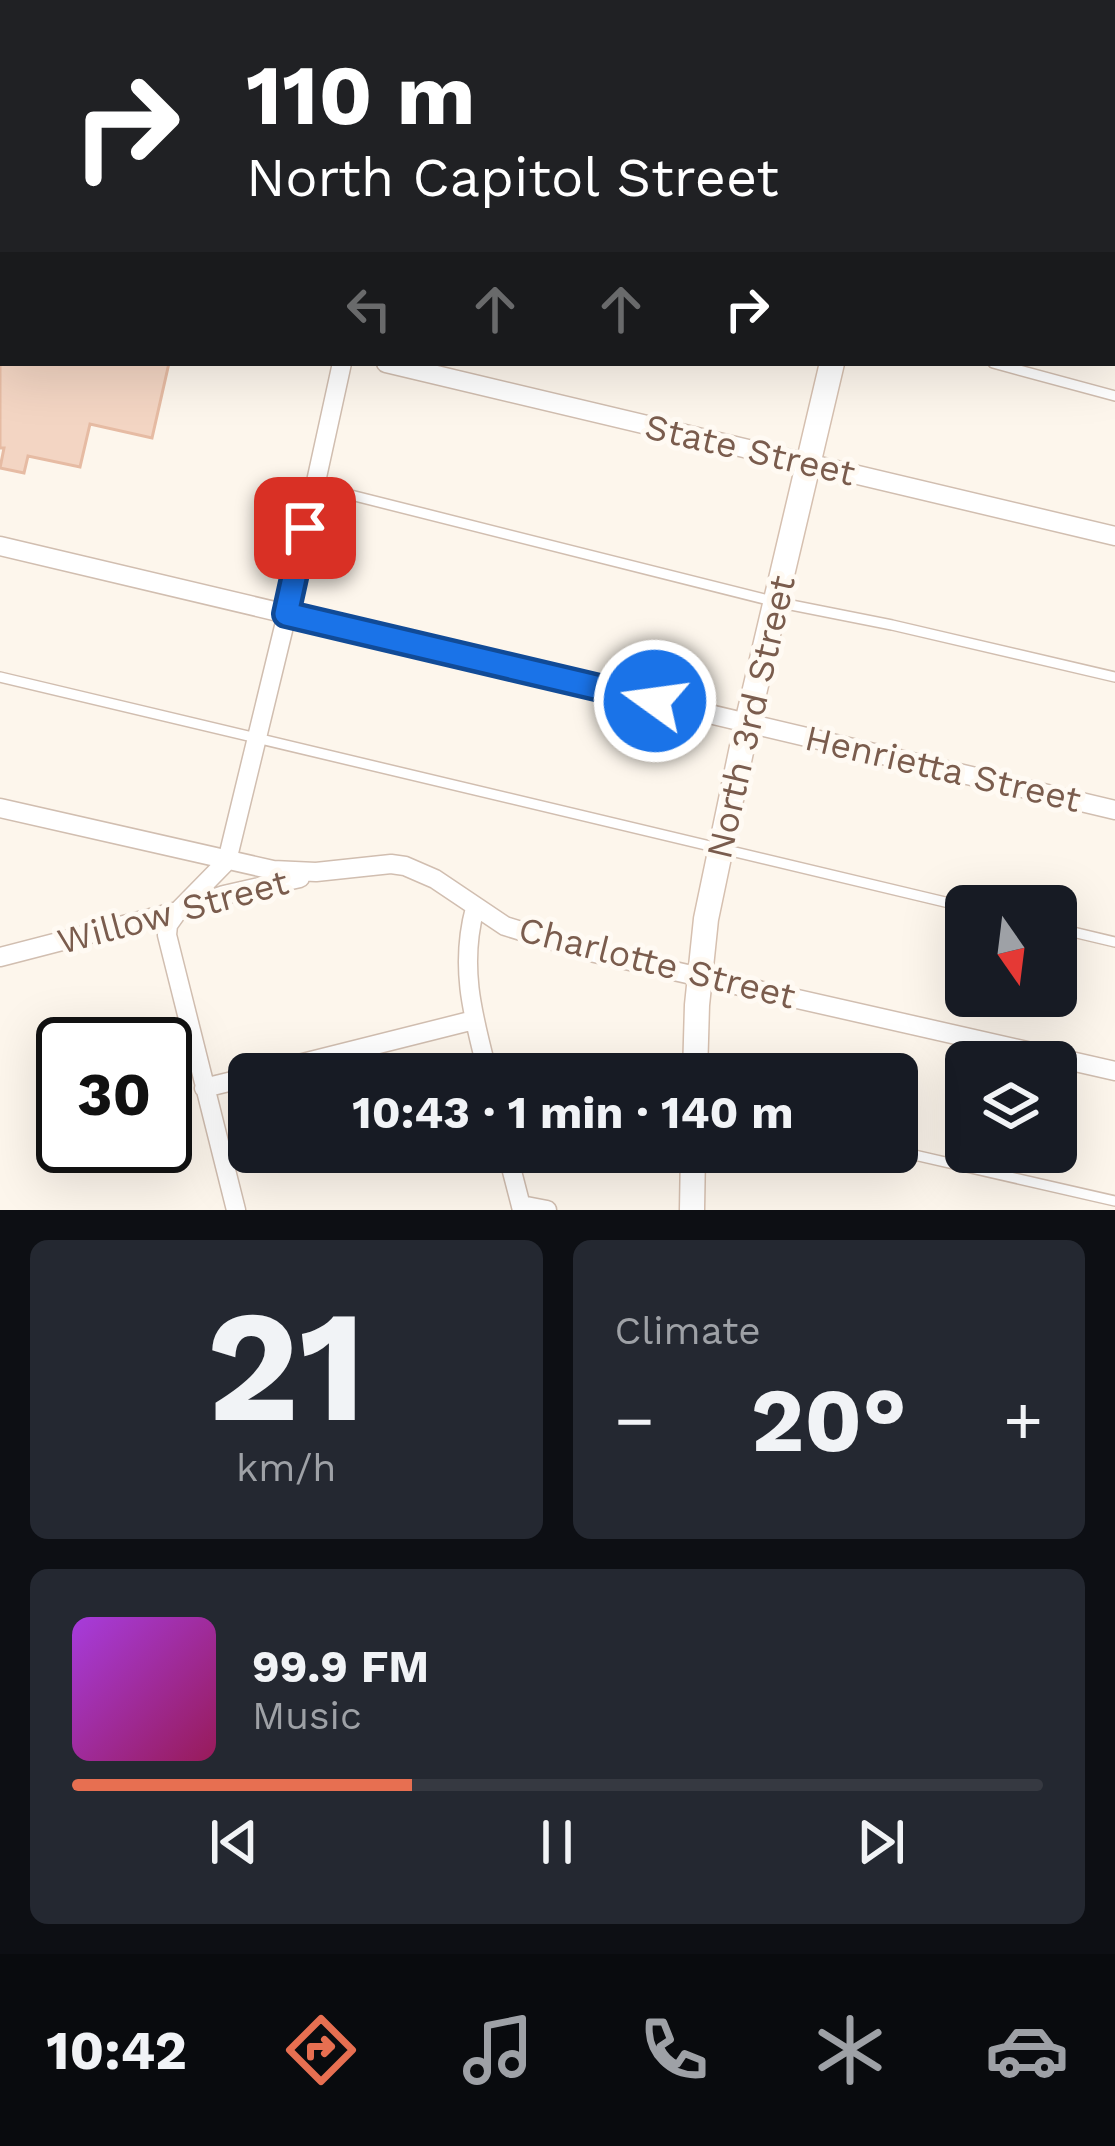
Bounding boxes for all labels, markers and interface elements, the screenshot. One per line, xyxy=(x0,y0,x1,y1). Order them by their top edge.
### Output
text: 110 m xyxy=(246,46,476,144)
icon: right xyxy=(48,48,204,204)
text: North Capitol Street xyxy=(246,146,779,209)
icon: left xyxy=(336,276,402,342)
icon: ahead xyxy=(462,276,528,342)
icon: ahead xyxy=(588,276,654,342)
icon: right xyxy=(714,276,780,342)
street label: State Street xyxy=(641,405,859,495)
pin xyxy=(254,477,356,579)
icon: arrive xyxy=(272,495,338,561)
street label: North 3rd Street xyxy=(698,571,804,863)
position arrow xyxy=(592,638,718,764)
street label: Henrietta Street xyxy=(801,717,1085,821)
street label: Willow Street xyxy=(53,861,293,963)
north arrow xyxy=(945,885,1077,1017)
map controls xyxy=(945,885,1077,1173)
street label: Charlotte Street xyxy=(514,908,800,1018)
speed limit sign: 30 xyxy=(36,1017,192,1173)
button: layers xyxy=(945,1041,1077,1173)
text: 10:43 · 1 min · 140 m xyxy=(352,1086,794,1139)
text: 21 xyxy=(206,1275,366,1458)
text: Climate xyxy=(615,1308,761,1353)
text: 20° xyxy=(751,1367,907,1473)
text: − xyxy=(615,1382,654,1459)
text: + xyxy=(1003,1382,1043,1459)
text: km/h xyxy=(236,1445,336,1490)
text: 99.9 FM xyxy=(252,1640,429,1693)
text: Music xyxy=(252,1693,362,1738)
icon: previous xyxy=(201,1809,267,1875)
icon: pause xyxy=(524,1809,590,1875)
icon: next xyxy=(848,1809,914,1875)
icon: directions xyxy=(279,2008,363,2092)
icon: music xyxy=(456,2008,540,2092)
icon: phone xyxy=(632,2008,716,2092)
icon: climate xyxy=(808,2008,892,2092)
icon: car xyxy=(985,2008,1069,2092)
text: 10:42 xyxy=(46,2019,187,2082)

